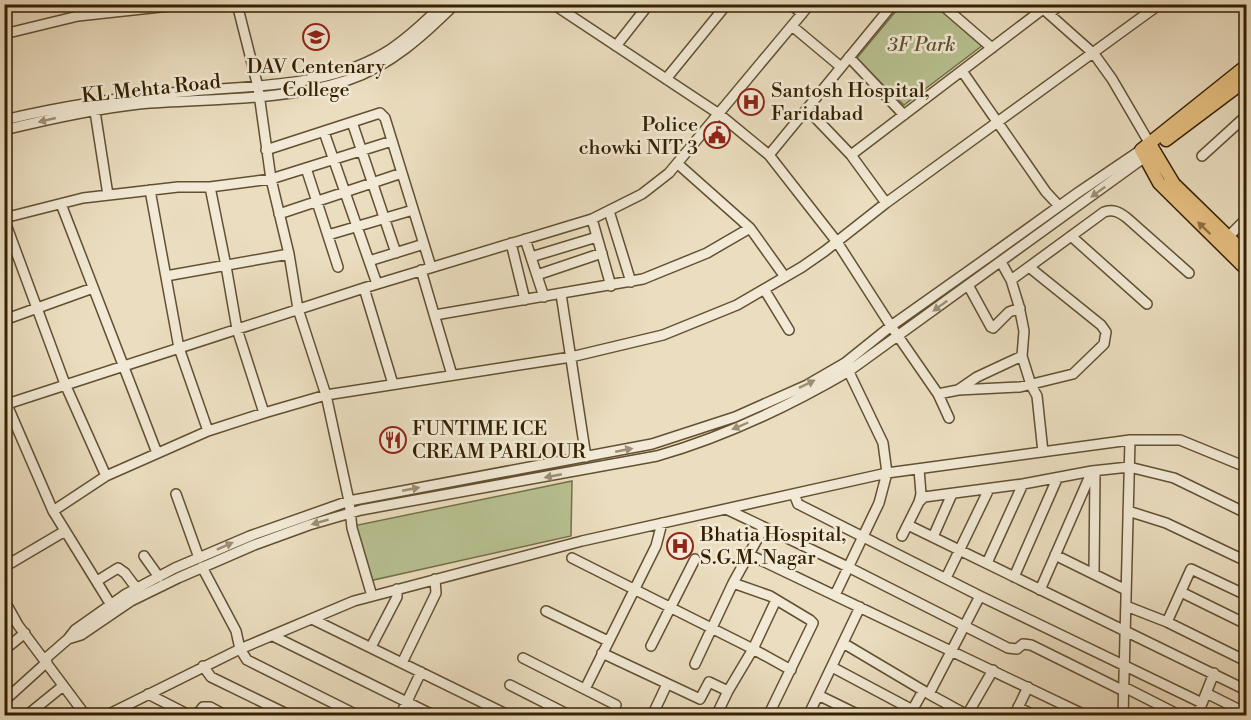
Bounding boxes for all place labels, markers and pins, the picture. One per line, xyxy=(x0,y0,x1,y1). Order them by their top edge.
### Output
school or university icon: DAV Centenary College xyxy=(301,22,331,52)
place label: DAV Centenary College xyxy=(247,55,385,103)
place label: Santosh Hospital, Faridabad xyxy=(771,79,929,127)
hospital icon: Santosh Hospital, Faridabad xyxy=(736,87,766,117)
place label: Police chowki NIT 3 xyxy=(579,113,698,161)
public building icon: Police chowki NIT 3 xyxy=(702,120,732,150)
place label: FUNTIME ICE CREAM PARLOUR xyxy=(412,417,587,465)
restaurant icon: FUNTIME ICE CREAM PARLOUR xyxy=(378,425,408,455)
place label: Bhatia Hospital, S.G.M. Nagar xyxy=(699,523,846,571)
hospital icon: Bhatia Hospital, S.G.M. Nagar xyxy=(665,531,695,561)

